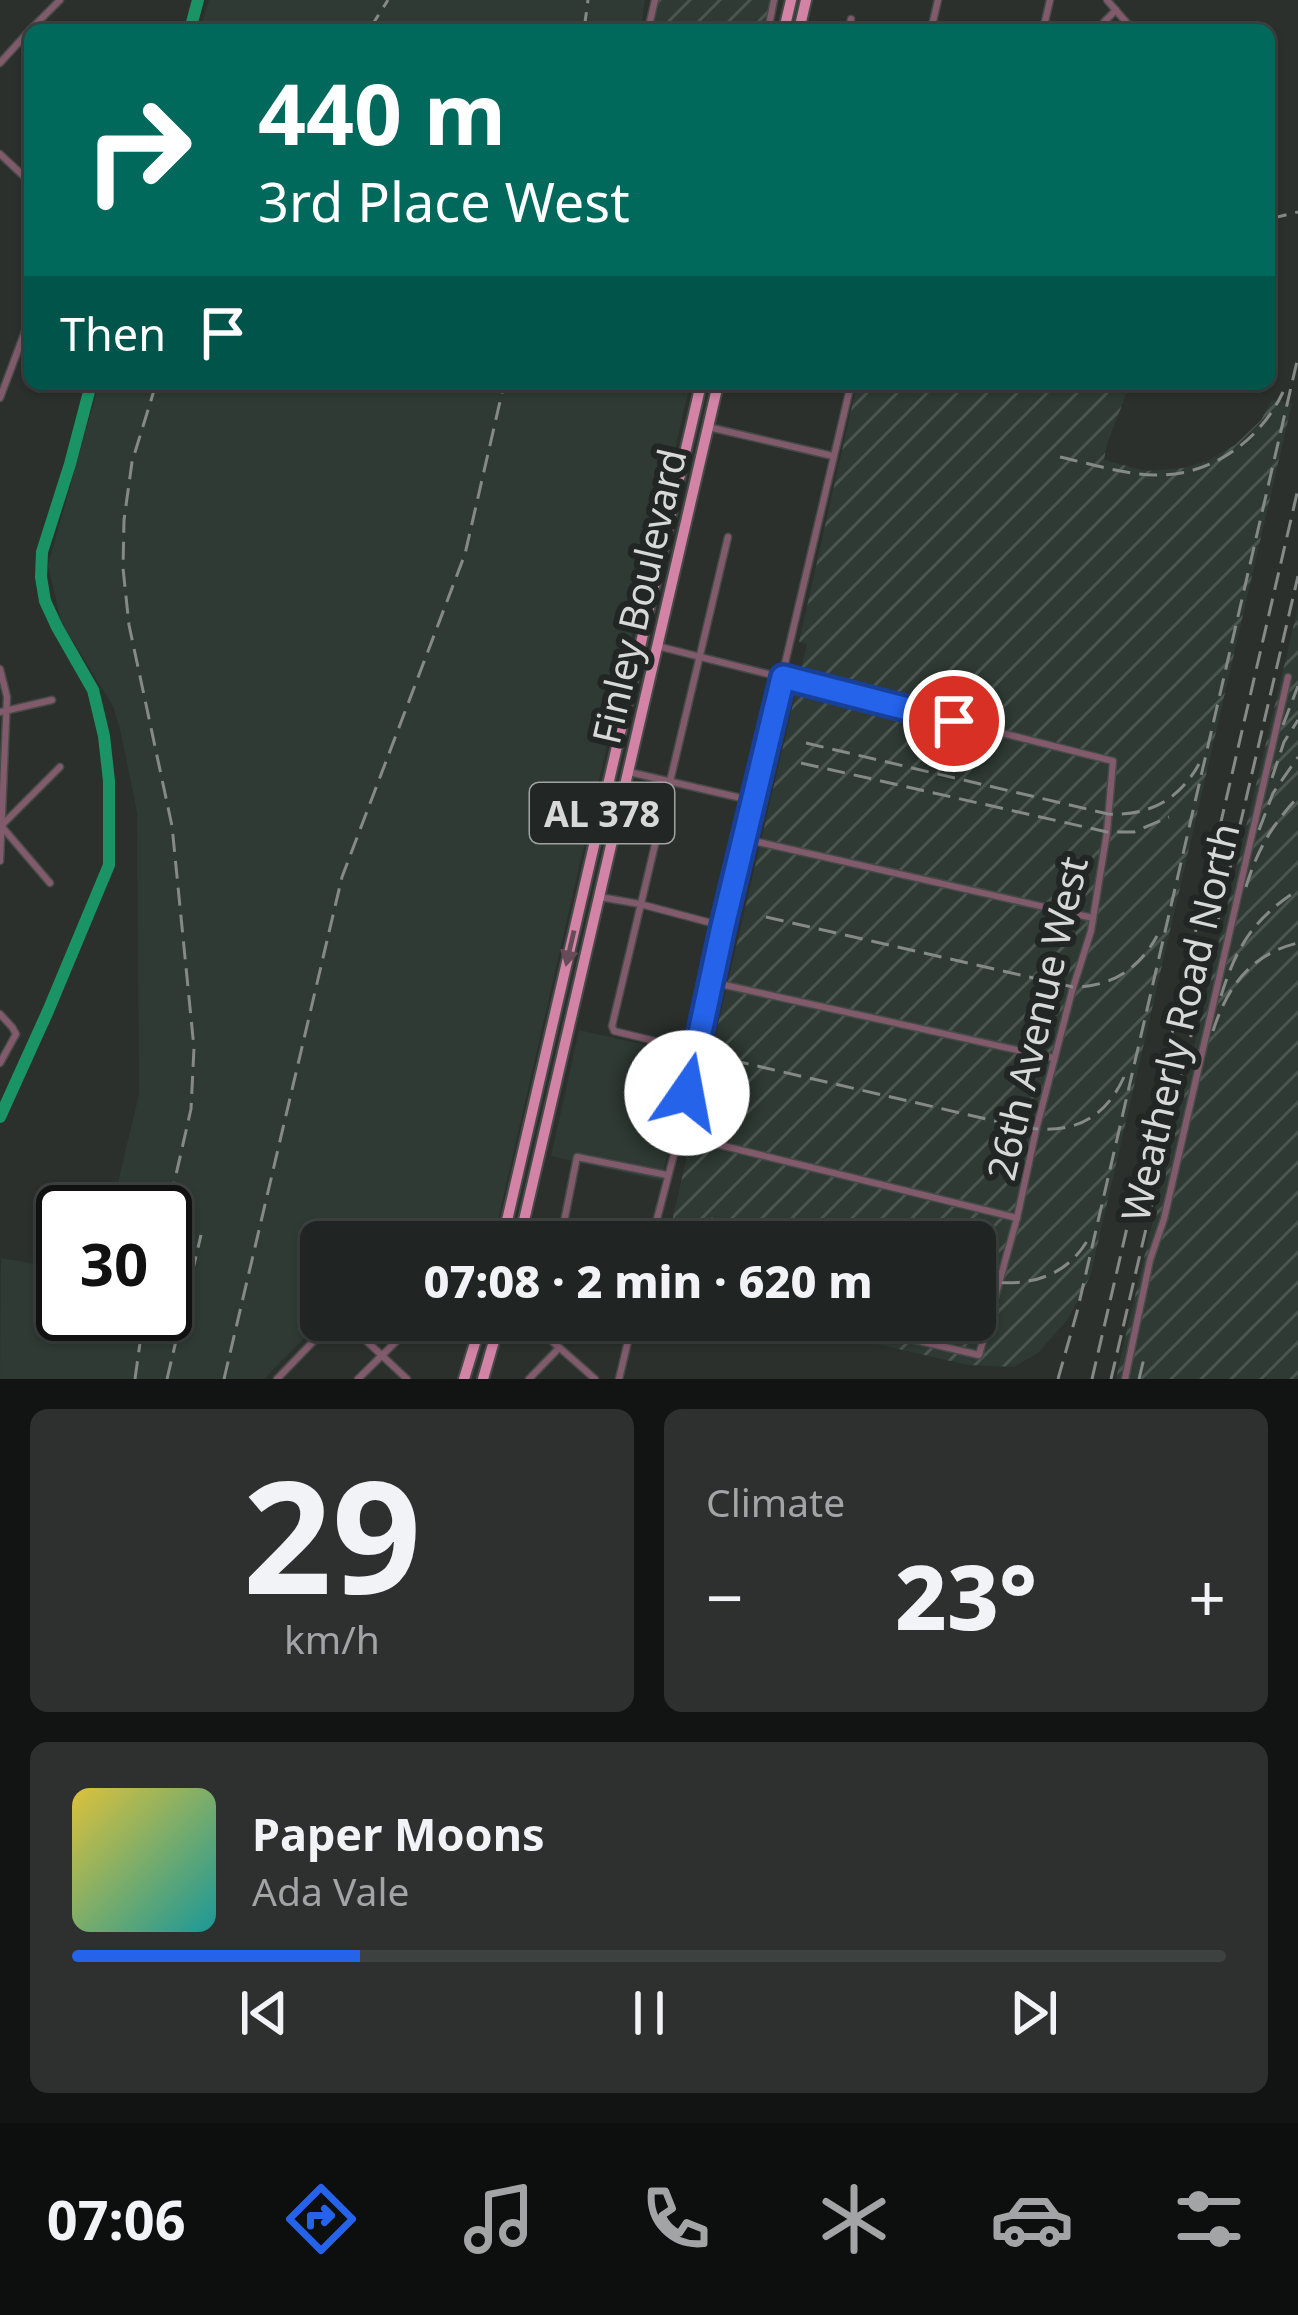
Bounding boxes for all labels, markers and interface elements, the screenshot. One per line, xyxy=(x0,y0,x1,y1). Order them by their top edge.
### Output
text: 440 m xyxy=(258,55,506,170)
icon: right xyxy=(60,72,216,228)
text: 3rd Place West xyxy=(258,164,630,238)
icon: arrive xyxy=(190,300,256,366)
text: Then xyxy=(60,303,166,364)
street label: Finley Boulevard xyxy=(578,443,698,749)
pin xyxy=(903,670,1005,772)
icon: arrive xyxy=(921,688,987,754)
road number: AL 378 xyxy=(530,783,674,843)
street label: Weatherly Road North xyxy=(1107,818,1251,1226)
street label: 26th Avenue West xyxy=(973,851,1099,1185)
one-way arrow xyxy=(560,930,579,968)
position arrow xyxy=(624,1030,750,1156)
speed limit sign: 30 xyxy=(36,1185,192,1341)
text: 07:08 · 2 min · 620 m xyxy=(423,1250,873,1311)
text: 29 xyxy=(243,1427,421,1640)
text: Climate xyxy=(706,1475,845,1528)
text: 23° xyxy=(895,1534,1037,1656)
text: − xyxy=(706,1551,744,1641)
text: + xyxy=(1188,1551,1226,1641)
text: km/h xyxy=(284,1612,380,1665)
text: Paper Moons xyxy=(252,1803,545,1864)
text: Ada Vale xyxy=(252,1864,409,1917)
icon: previous xyxy=(231,1980,297,2046)
icon: pause xyxy=(616,1980,682,2046)
icon: next xyxy=(1001,1980,1067,2046)
icon: directions xyxy=(279,2177,363,2261)
icon: music xyxy=(457,2177,541,2261)
icon: phone xyxy=(634,2177,718,2261)
icon: climate xyxy=(812,2177,896,2261)
icon: car xyxy=(990,2177,1074,2261)
icon: filters xyxy=(1167,2177,1251,2261)
text: 07:06 xyxy=(47,2182,186,2256)

